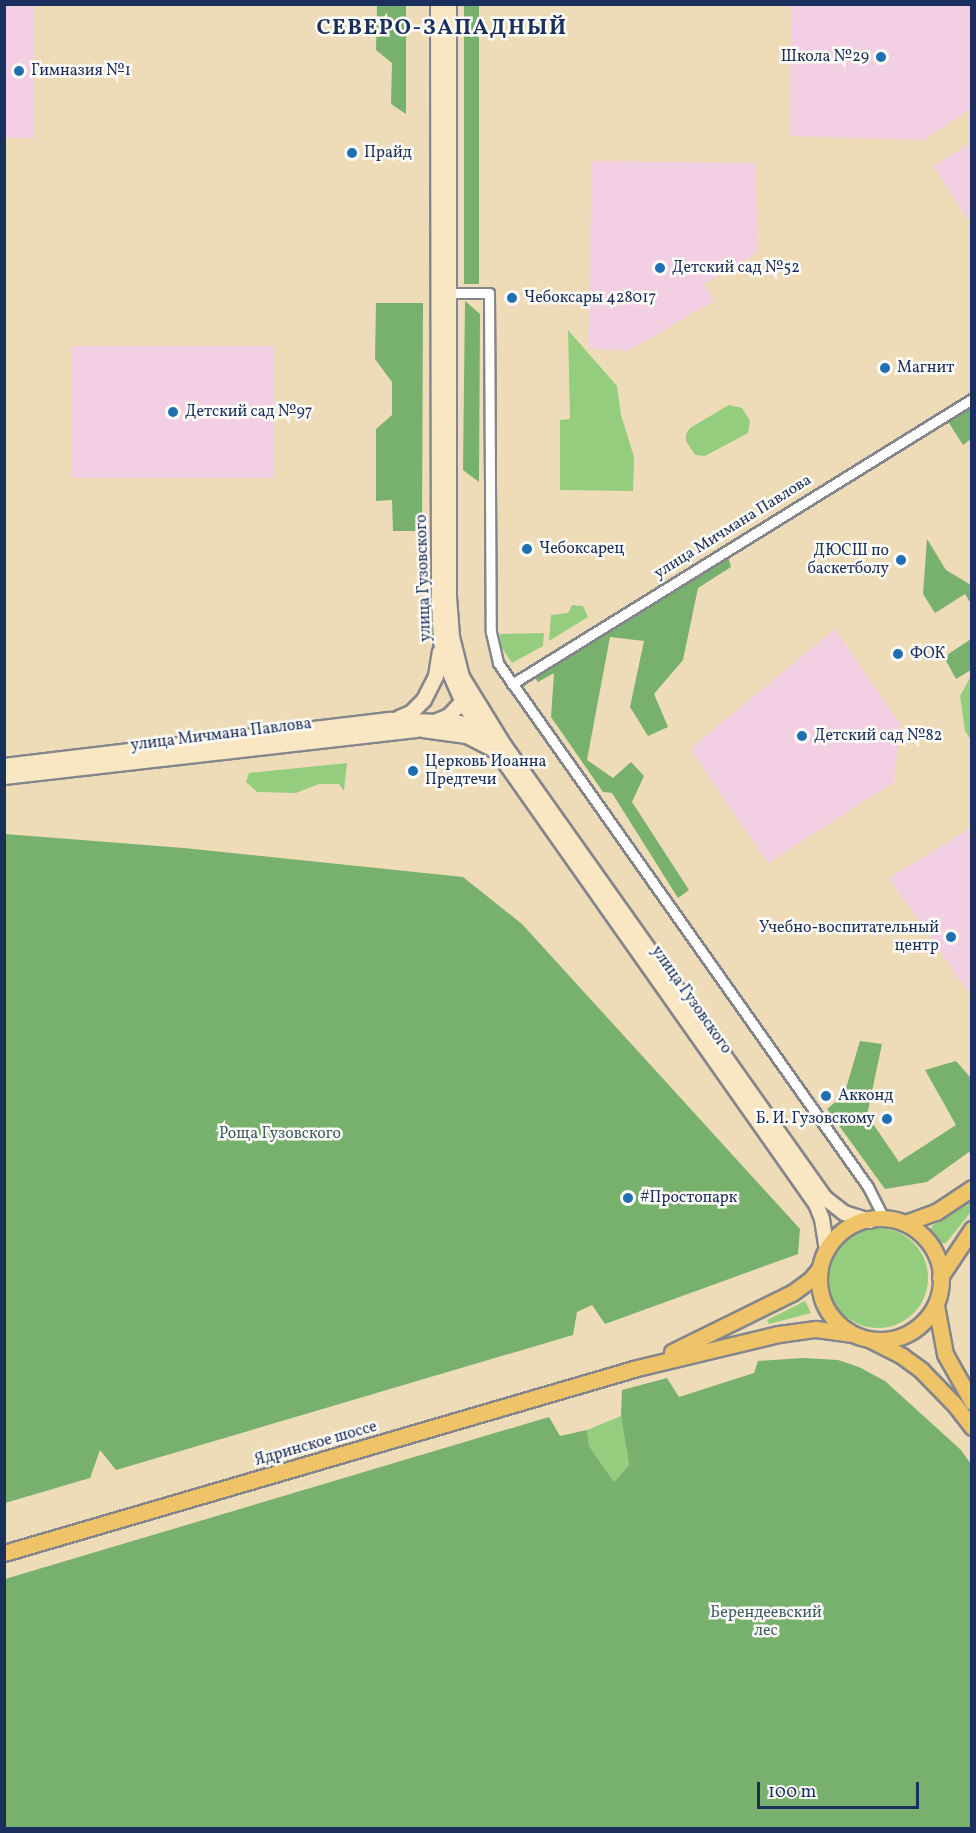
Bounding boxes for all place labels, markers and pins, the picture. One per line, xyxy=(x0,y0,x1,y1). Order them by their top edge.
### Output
place label: Школа №29 xyxy=(781,47,869,67)
marker: Школа №29 xyxy=(874,50,888,64)
place label: Гимназия №1 xyxy=(31,61,131,81)
marker: Гимназия №1 xyxy=(12,64,26,78)
place label: Прайд xyxy=(364,143,412,163)
marker: Прайд xyxy=(345,146,359,160)
place label: Детский сад №52 xyxy=(672,258,800,278)
marker: Детский сад №52 xyxy=(653,261,667,275)
place label: Чебоксары 428017 xyxy=(524,288,656,308)
marker: Чебоксары 428017 xyxy=(505,291,519,305)
place label: Магнит xyxy=(897,358,954,378)
marker: Магнит xyxy=(878,361,892,375)
place label: Детский сад №97 xyxy=(185,402,313,422)
marker: Детский сад №97 xyxy=(166,405,180,419)
place label: Чебоксарец xyxy=(539,539,624,559)
place label: ДЮСШ по баскетболу xyxy=(807,541,889,579)
marker: Чебоксарец xyxy=(520,542,534,556)
marker: ДЮСШ по баскетболу xyxy=(894,553,908,567)
place label: ФОК xyxy=(910,644,945,664)
marker: ФОК xyxy=(891,647,905,661)
place label: Детский сад №82 xyxy=(814,726,942,746)
marker: Детский сад №82 xyxy=(795,729,809,743)
place label: Церковь Иоанна Предтечи xyxy=(425,752,547,790)
marker: Церковь Иоанна Предтечи xyxy=(406,764,420,778)
place label: Учебно-воспитательный центр xyxy=(759,918,939,956)
marker: Учебно-воспитательный центр xyxy=(944,930,958,944)
place label: Акконд xyxy=(838,1086,893,1106)
marker: Акконд xyxy=(819,1089,833,1103)
place label: Б. И. Гузовскому xyxy=(756,1109,875,1129)
marker: Б. И. Гузовскому xyxy=(880,1112,894,1126)
place label: #Простопарк xyxy=(640,1188,737,1208)
marker: #Простопарк xyxy=(621,1191,635,1205)

